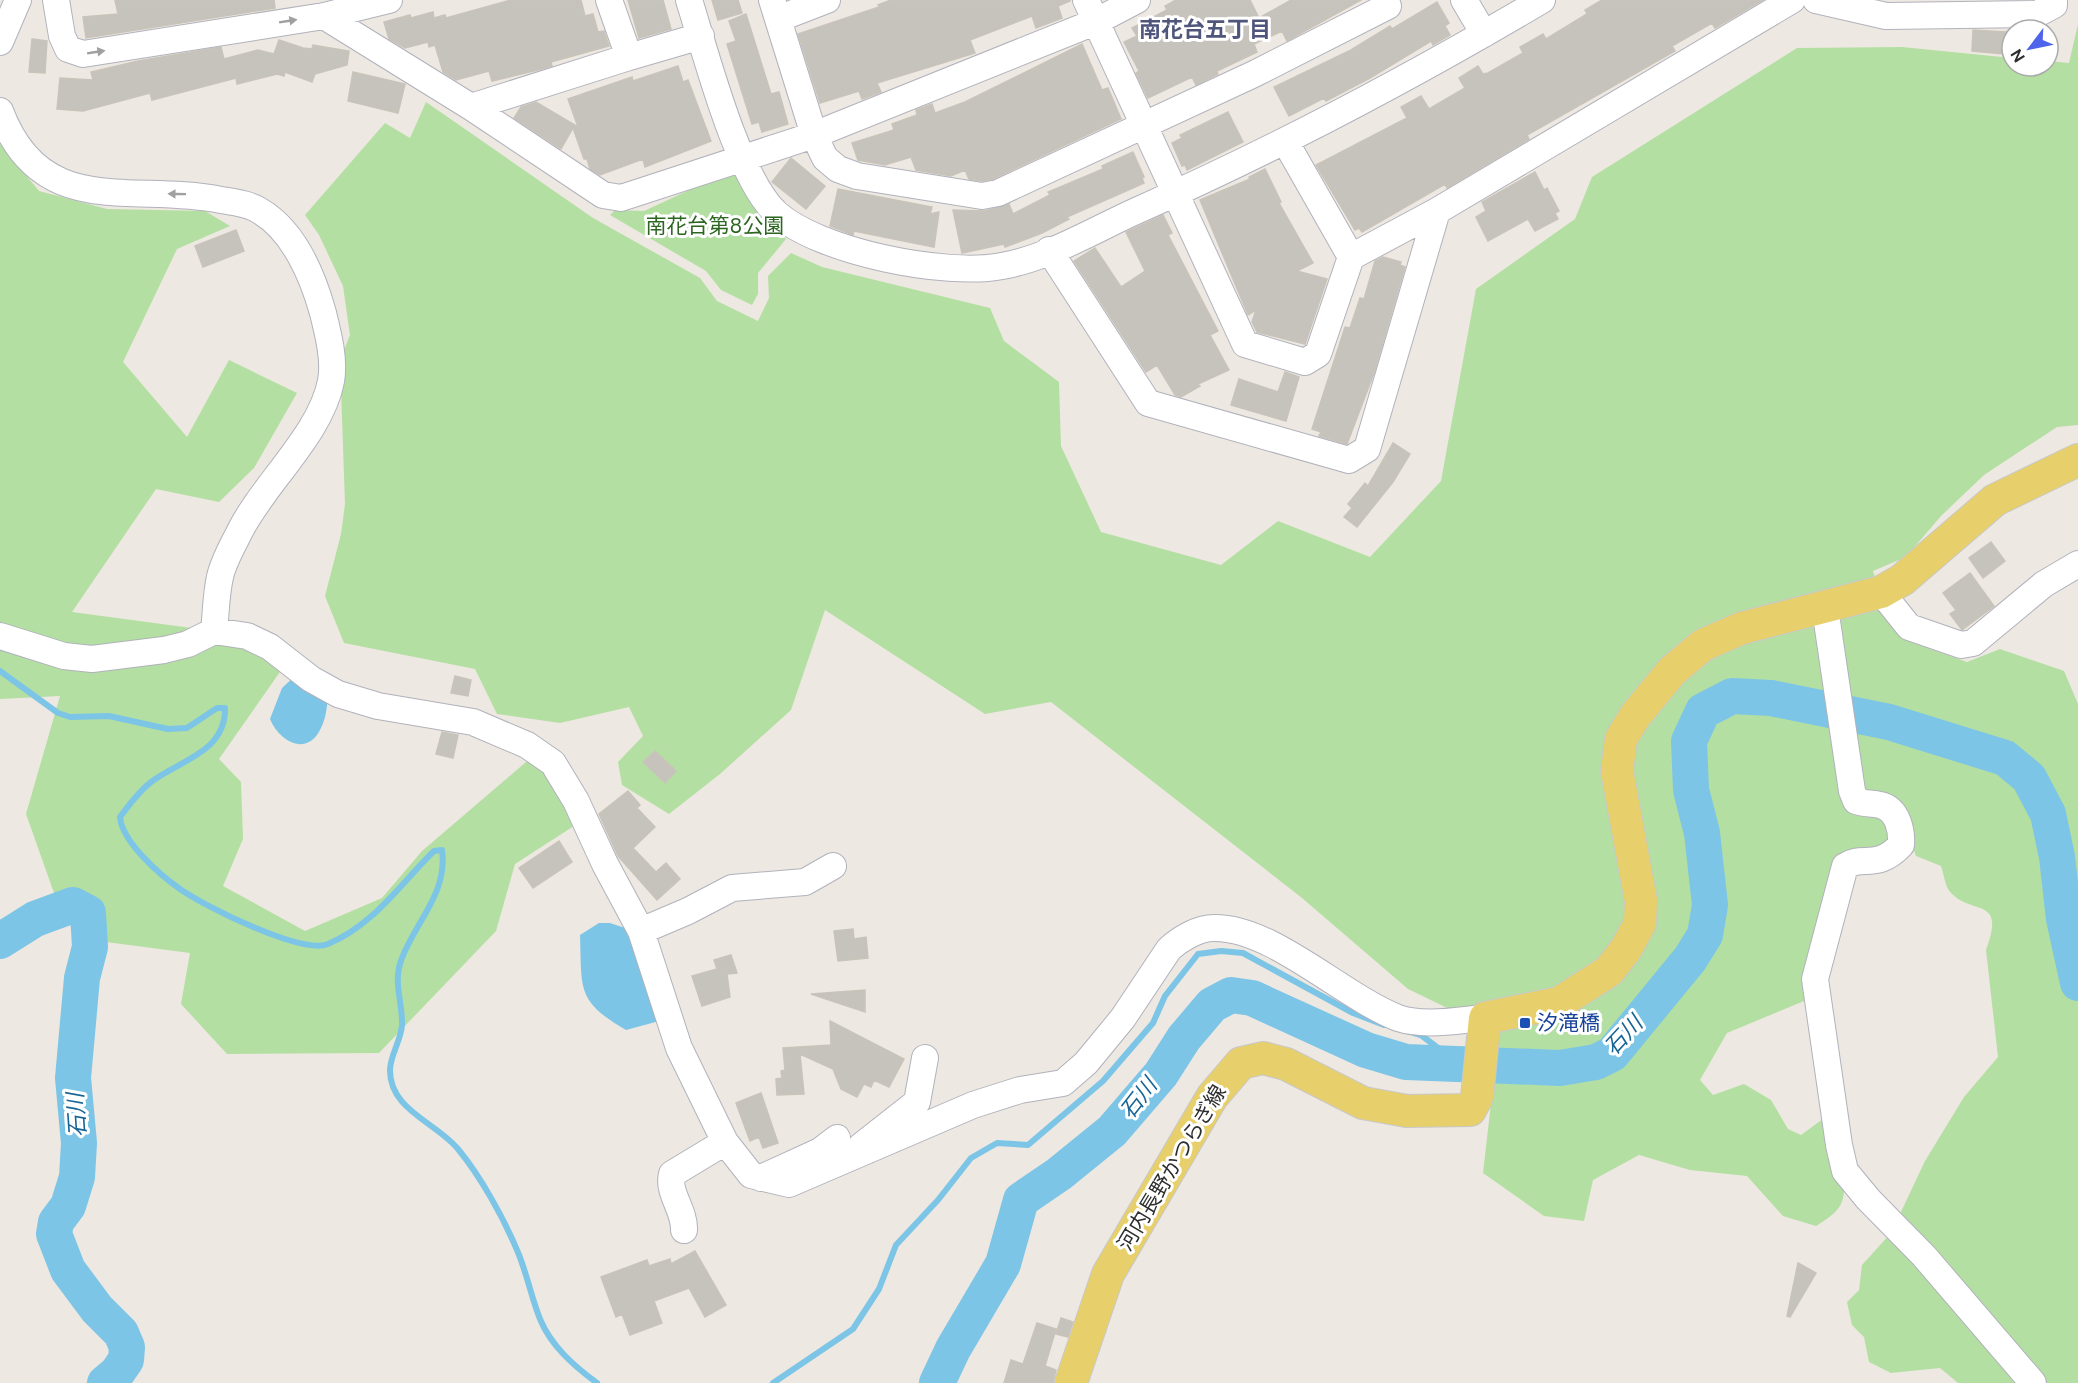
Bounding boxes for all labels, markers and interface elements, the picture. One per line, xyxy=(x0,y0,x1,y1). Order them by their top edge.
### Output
district label: 南花台五丁目 xyxy=(1139,15,1271,44)
one-way arrow xyxy=(279,17,298,26)
north arrow xyxy=(2000,18,2060,78)
text: N xyxy=(2006,45,2030,66)
one-way arrow xyxy=(86,48,105,57)
one-way arrow xyxy=(168,189,187,199)
park label: 南花台第8公園 xyxy=(646,212,784,240)
water label: 石川 xyxy=(1598,1008,1650,1061)
place label: 汐滝橋 xyxy=(1537,1009,1600,1037)
marker: 汐滝橋 xyxy=(1518,1016,1532,1030)
water label: 石川 xyxy=(1113,1070,1165,1125)
street label: 河内長野かつらぎ線 xyxy=(1111,1080,1233,1256)
water label: 石川 xyxy=(60,1090,92,1138)

